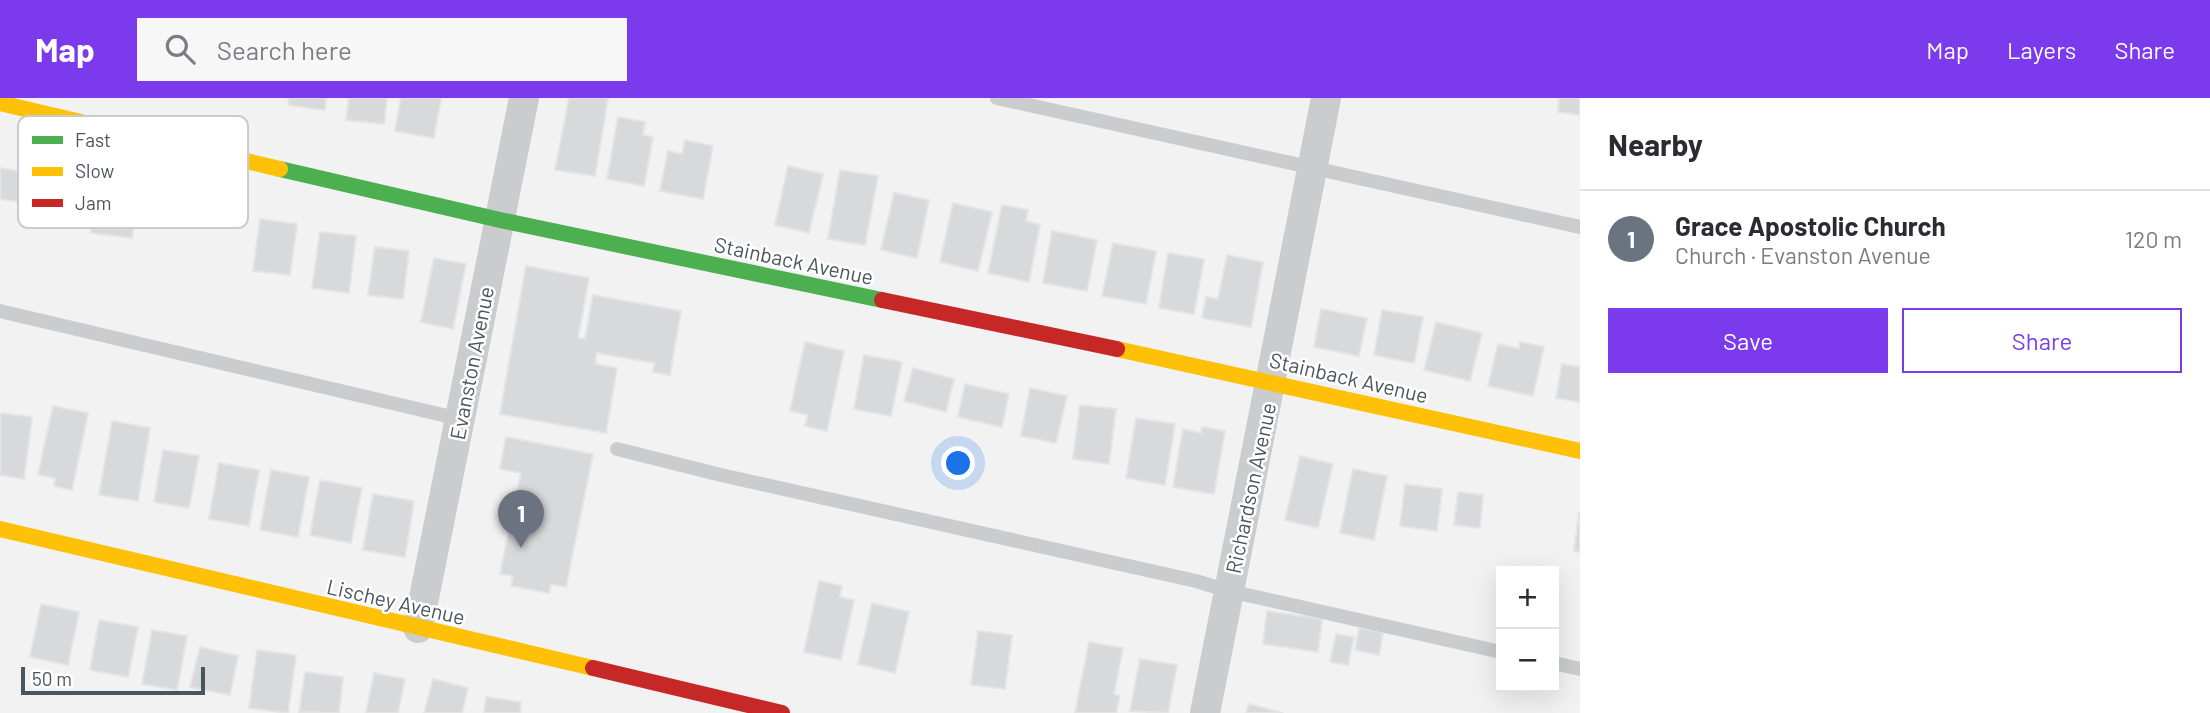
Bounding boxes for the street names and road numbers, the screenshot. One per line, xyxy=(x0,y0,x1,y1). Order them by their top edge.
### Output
street label: Stainback Avenue xyxy=(712,231,876,289)
street label: Evanston Avenue xyxy=(444,284,498,442)
street label: Stainback Avenue xyxy=(1267,347,1431,407)
street label: Richardson Avenue xyxy=(1220,400,1280,576)
street label: Lischey Avenue xyxy=(324,573,468,629)

